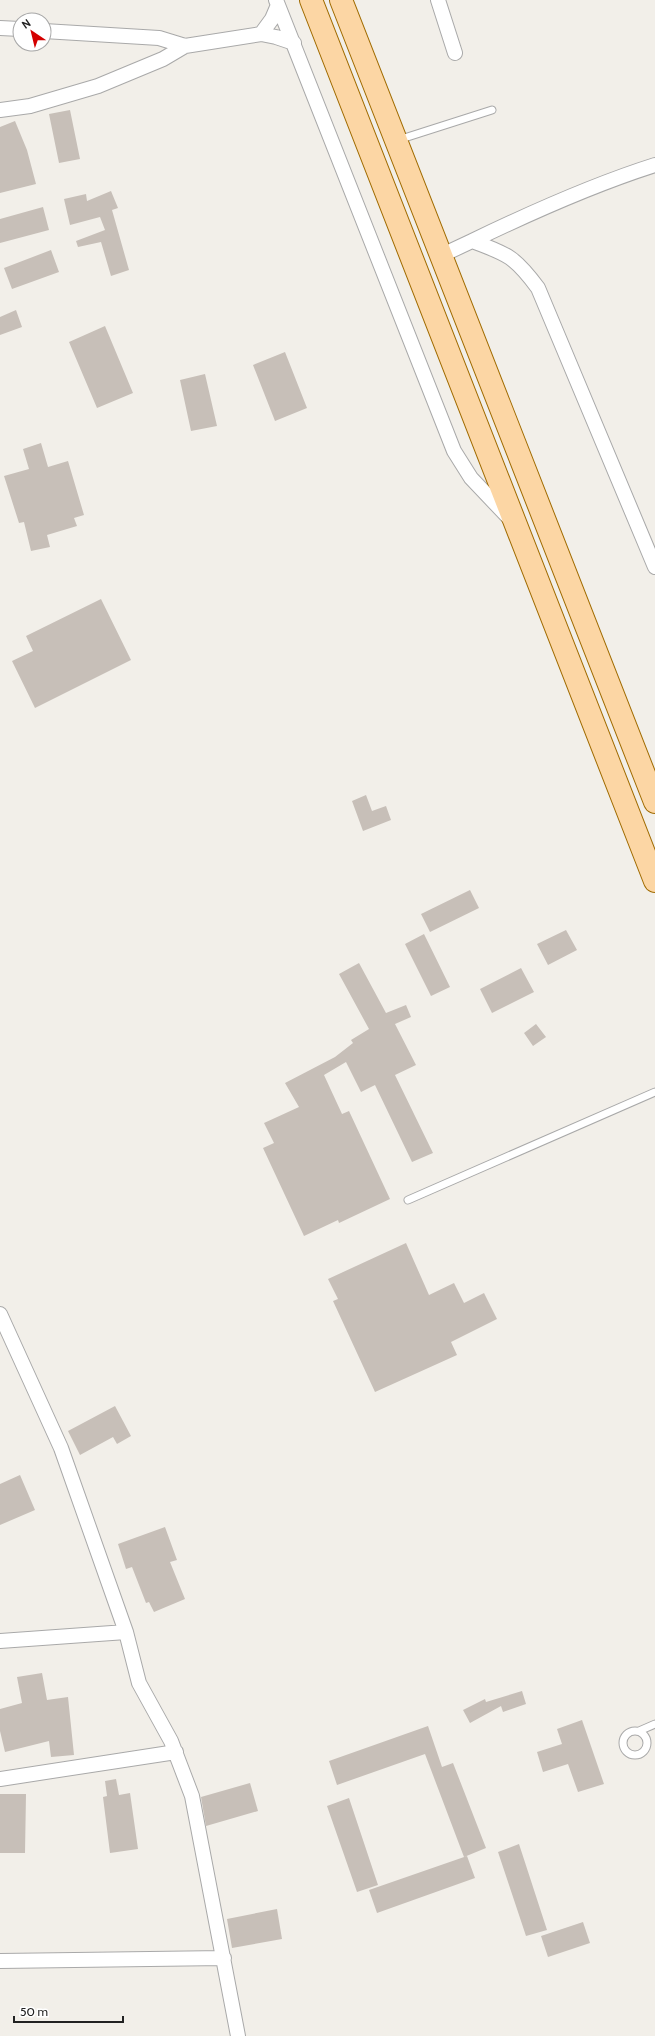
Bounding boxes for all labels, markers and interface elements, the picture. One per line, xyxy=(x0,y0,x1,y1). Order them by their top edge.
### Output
north arrow xyxy=(12,12,52,52)
text: N xyxy=(19,16,33,32)
scale bar xyxy=(14,1998,123,2024)
text: 50 m xyxy=(20,2004,48,2019)

